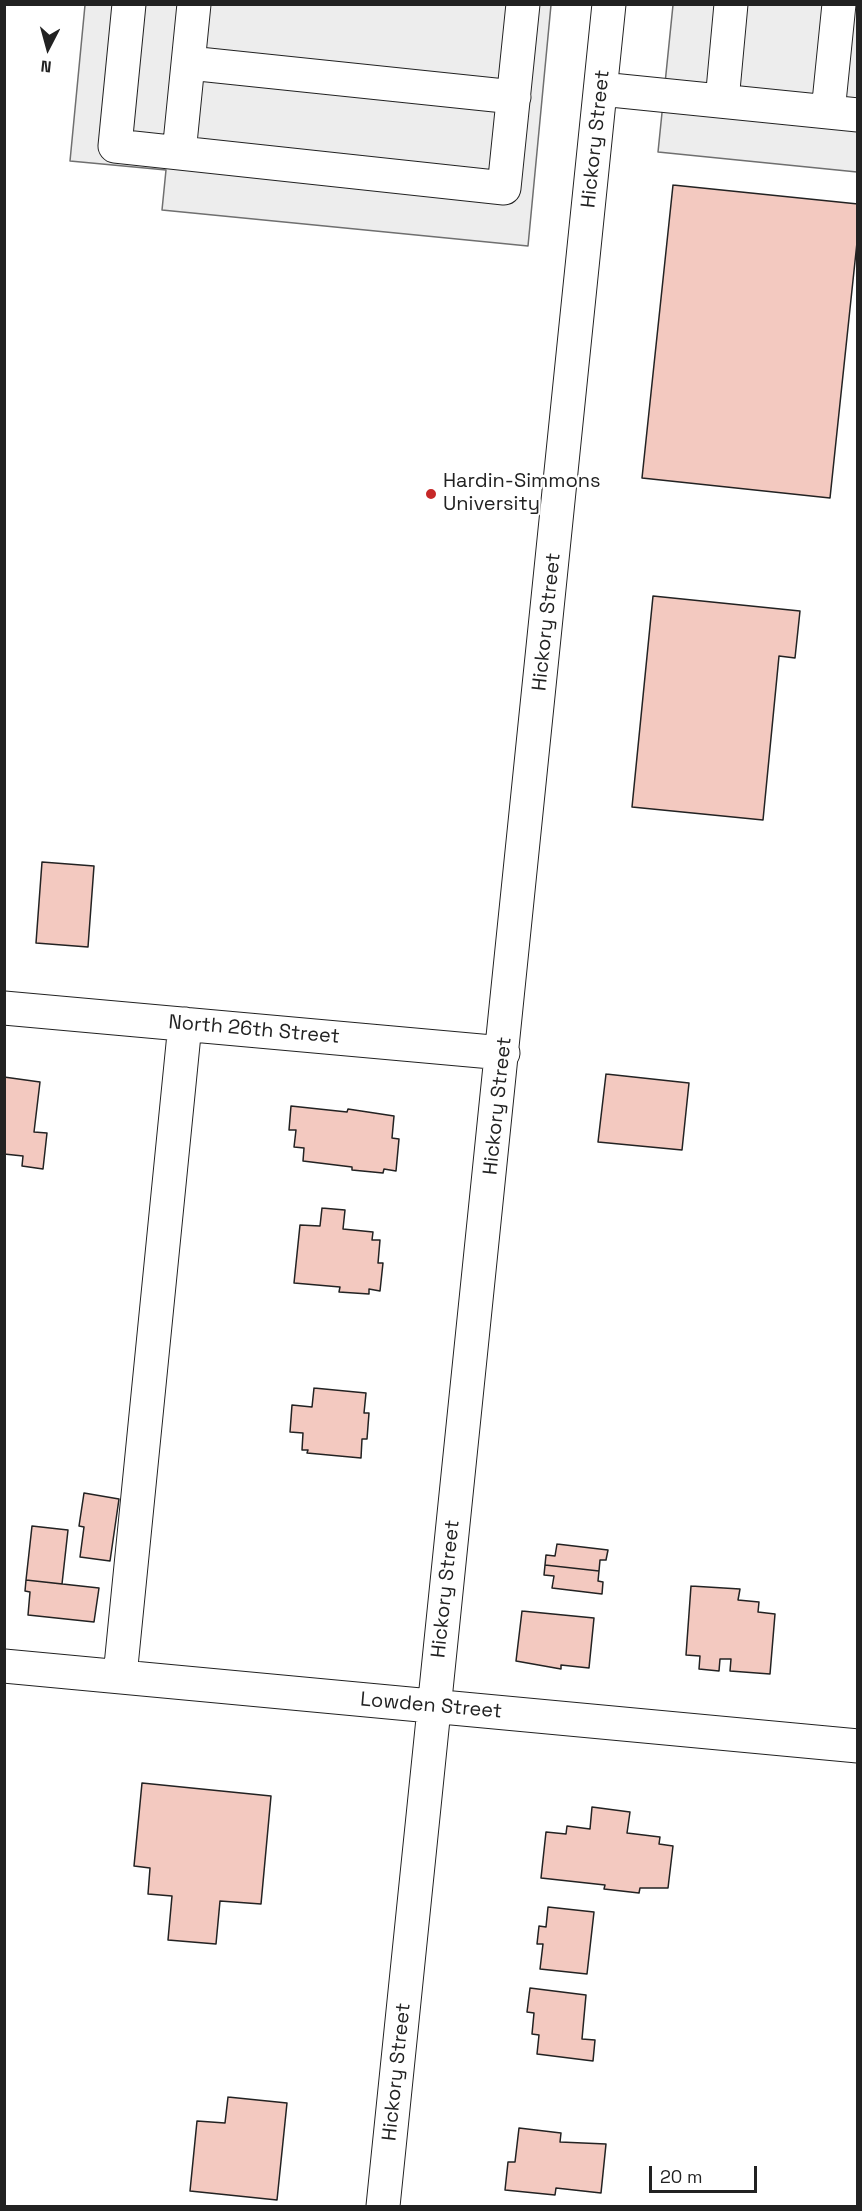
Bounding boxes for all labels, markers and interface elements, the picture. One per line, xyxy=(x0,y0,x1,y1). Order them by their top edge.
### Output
north arrow xyxy=(18,18,78,78)
text: N xyxy=(40,55,53,77)
street label: Hickory Street xyxy=(577,69,615,209)
place label: Hardin-Simmons University xyxy=(443,470,601,517)
marker: Hardin-Simmons University xyxy=(424,487,438,501)
street label: Hickory Street xyxy=(528,552,566,692)
street label: North 26th Street xyxy=(167,1011,341,1049)
street label: Hickory Street xyxy=(479,1036,517,1176)
street label: Hickory Street xyxy=(427,1519,465,1659)
street label: Lowden Street xyxy=(359,1688,503,1724)
street label: Hickory Street xyxy=(378,2002,416,2142)
scale bar xyxy=(652,2154,760,2192)
text: 20 m xyxy=(660,2165,703,2188)

